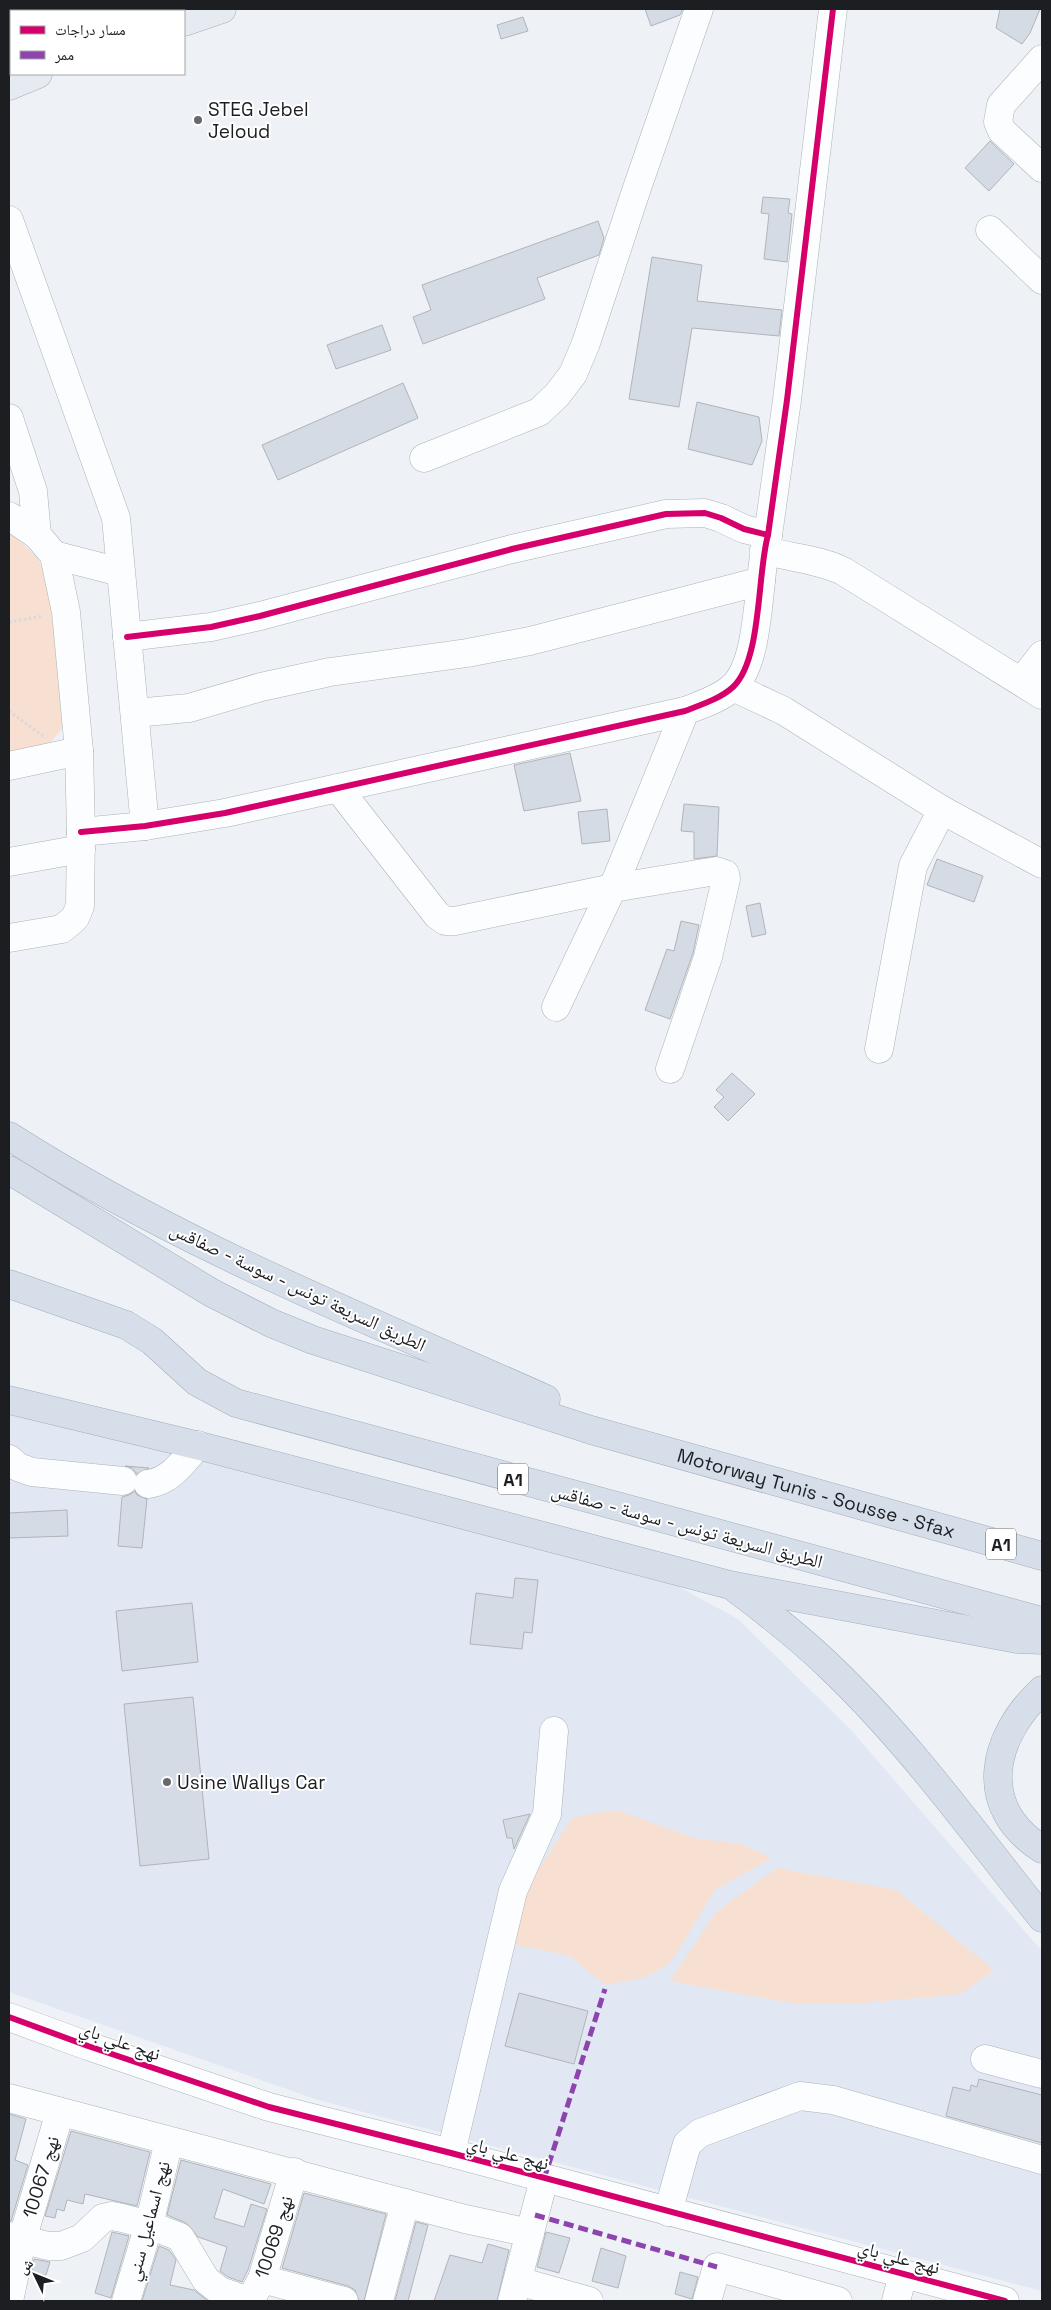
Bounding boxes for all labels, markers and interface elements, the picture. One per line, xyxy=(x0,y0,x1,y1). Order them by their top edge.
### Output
legend xyxy=(10,10,185,75)
text: مسار دراجات xyxy=(55,20,126,39)
text: ممر xyxy=(54,45,74,64)
place label: STEG Jebel Jeloud xyxy=(208,97,309,144)
marker: STEG Jebel Jeloud xyxy=(192,114,204,126)
street label: الطريق السريعة تونس - سوسة - صفاقس xyxy=(166,1217,430,1357)
street label: Motorway Tunis - Sousse - Sfax xyxy=(674,1442,958,1544)
road number: A1 xyxy=(498,1464,528,1495)
street label: الطريق السريعة تونس - سوسة - صفاقس xyxy=(549,1478,825,1574)
road number: A1 xyxy=(986,1528,1016,1560)
place label: Usine Wallys Car xyxy=(177,1770,325,1795)
marker: Usine Wallys Car xyxy=(161,1776,173,1788)
street label: نهج علي باي xyxy=(75,2016,164,2069)
street label: نهج علي باي xyxy=(463,2130,552,2179)
street label: نهج 10067 xyxy=(17,2133,65,2221)
street label: نهج اسماعيل سني xyxy=(120,2158,179,2285)
street label: نهج 10069 xyxy=(249,2192,299,2282)
street label: نهج علي باي xyxy=(854,2234,943,2283)
north arrow xyxy=(10,2250,60,2300)
text: ش xyxy=(14,2254,37,2278)

